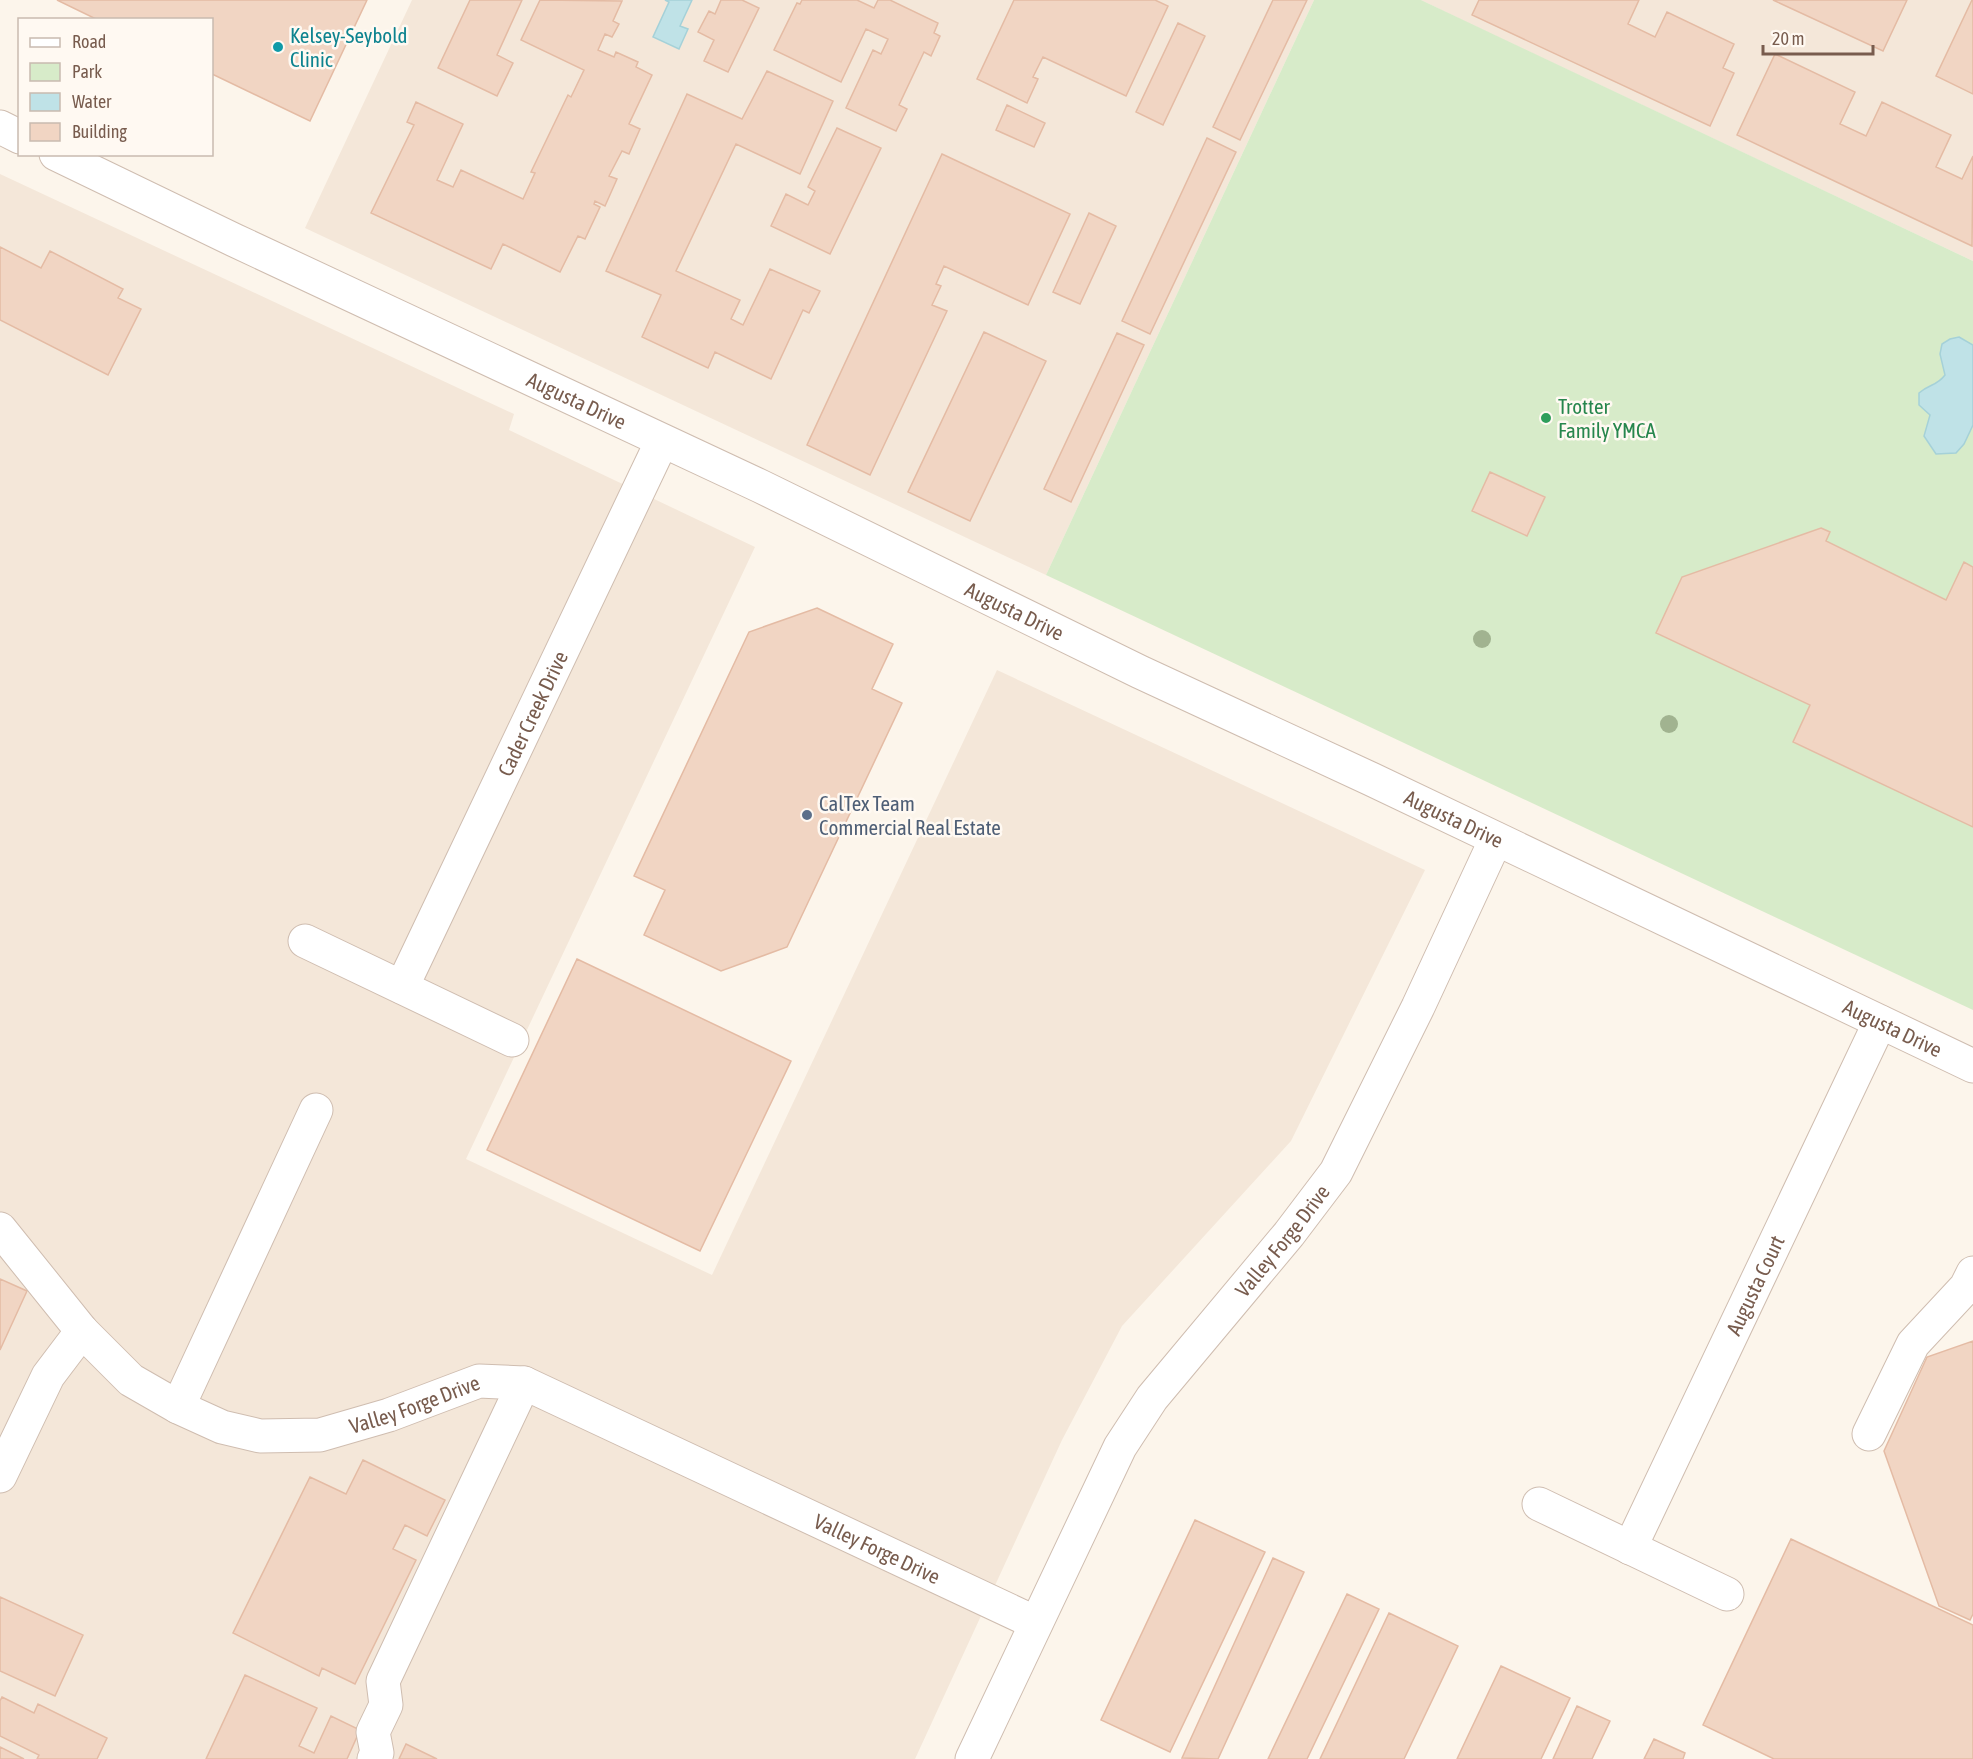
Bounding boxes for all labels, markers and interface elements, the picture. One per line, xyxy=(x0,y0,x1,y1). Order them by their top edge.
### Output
legend xyxy=(18,18,213,156)
scale bar xyxy=(1763,18,1872,56)
place label: Kelsey-Seybold Clinic xyxy=(290,23,408,71)
text: 20 m xyxy=(1772,28,1804,49)
text: Road xyxy=(72,31,106,52)
marker: Kelsey-Seybold Clinic xyxy=(271,40,285,54)
text: Park xyxy=(72,61,102,82)
text: Water xyxy=(72,91,112,112)
text: Building xyxy=(72,121,127,142)
street label: Augusta Drive xyxy=(523,367,630,434)
place label: Trotter Family YMCA xyxy=(1558,394,1657,442)
marker: Trotter Family YMCA xyxy=(1539,411,1553,425)
street label: Augusta Drive xyxy=(962,576,1068,645)
street label: Cader Creek Drive xyxy=(492,647,572,780)
street label: Augusta Drive xyxy=(1401,785,1507,852)
place label: CalTex Team Commercial Real Estate xyxy=(819,791,1001,839)
marker: CalTex Team Commercial Real Estate xyxy=(800,808,814,822)
street label: Augusta Drive xyxy=(1839,994,1946,1061)
street label: Valley Forge Drive xyxy=(1230,1180,1334,1301)
street label: Augusta Court xyxy=(1721,1232,1789,1339)
street label: Valley Forge Drive xyxy=(346,1370,483,1438)
street label: Valley Forge Drive xyxy=(810,1509,944,1588)

